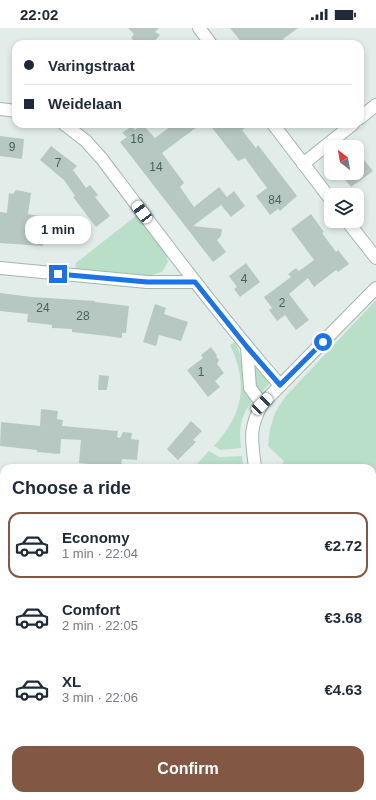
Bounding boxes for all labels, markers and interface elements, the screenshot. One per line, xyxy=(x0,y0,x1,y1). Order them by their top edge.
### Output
text: 22:02 xyxy=(20,6,58,23)
text: Varingstraat xyxy=(48,57,135,74)
text: Weidelaan xyxy=(48,95,122,112)
house number: 16 xyxy=(130,132,144,146)
house number: 9 xyxy=(9,140,16,154)
north arrow xyxy=(324,140,364,180)
map controls xyxy=(324,140,364,228)
house number: 7 xyxy=(55,156,62,170)
house number: 14 xyxy=(149,160,163,174)
button: layers xyxy=(324,188,364,228)
house number: 84 xyxy=(268,193,282,207)
car xyxy=(130,199,154,225)
callout: 1 min xyxy=(25,216,91,244)
text: 1 min xyxy=(41,222,75,237)
route end xyxy=(49,265,67,283)
house number: 4 xyxy=(241,272,248,286)
house number: 2 xyxy=(279,296,286,310)
house number: 24 xyxy=(36,301,50,315)
house number: 28 xyxy=(76,309,90,323)
route start xyxy=(314,333,332,351)
house number: 1 xyxy=(198,365,205,379)
car xyxy=(249,391,275,417)
text: Choose a ride xyxy=(12,478,131,498)
icon: car xyxy=(14,527,50,563)
text: Economy xyxy=(62,529,130,546)
text: €2.72 xyxy=(324,537,362,554)
text: 1 min · 22:04 xyxy=(62,546,138,561)
icon: car xyxy=(14,599,50,635)
text: Comfort xyxy=(62,601,120,618)
text: €3.68 xyxy=(324,609,362,626)
text: 2 min · 22:05 xyxy=(62,618,138,633)
icon: car xyxy=(14,671,50,707)
text: XL xyxy=(62,673,81,690)
text: €4.63 xyxy=(324,681,362,698)
text: 3 min · 22:06 xyxy=(62,690,138,705)
button: Confirm xyxy=(12,746,364,792)

